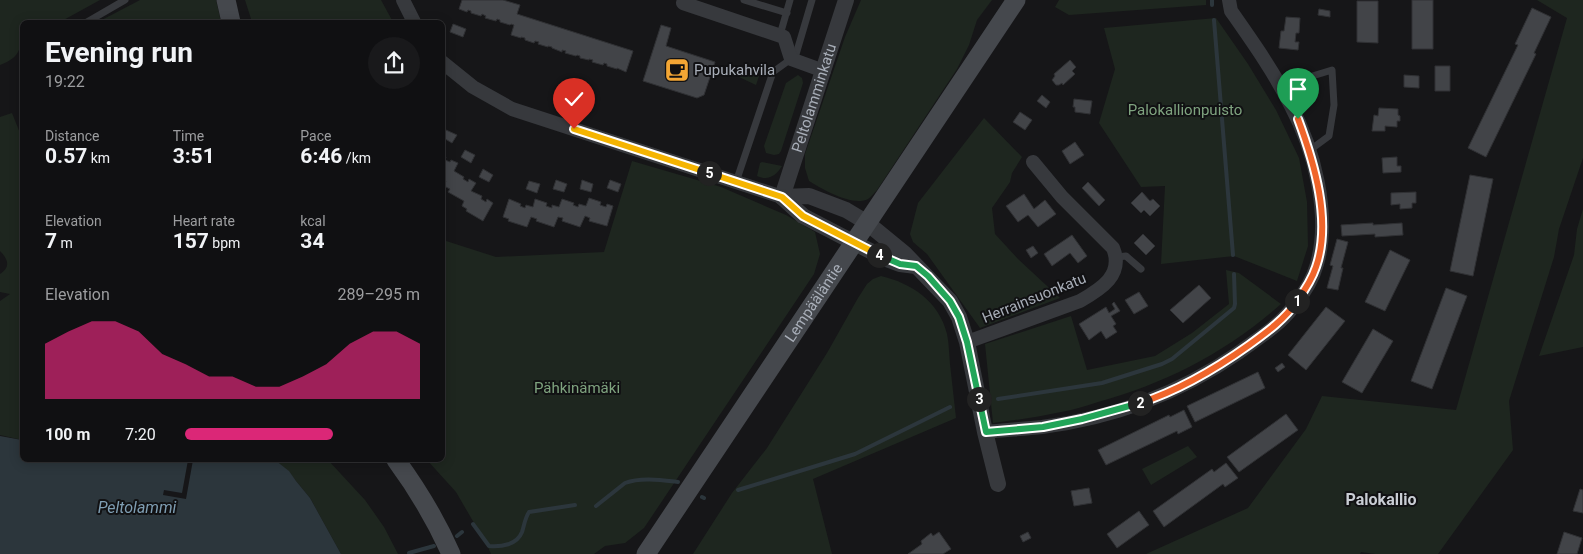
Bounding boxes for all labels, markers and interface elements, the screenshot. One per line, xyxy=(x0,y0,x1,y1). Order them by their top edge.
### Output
text: Evening run xyxy=(45,36,193,69)
button: share xyxy=(368,37,420,89)
street label: Peltolamminkatu xyxy=(788,41,840,155)
cafe icon: Pupukahvila xyxy=(664,57,690,83)
place label: Pupukahvila xyxy=(694,61,775,79)
pin xyxy=(1277,68,1319,119)
text: 19:22 xyxy=(45,72,85,91)
icon: arrive xyxy=(1284,75,1312,103)
pin xyxy=(553,78,595,129)
icon: check xyxy=(560,85,588,113)
park label: Palokallionpuisto xyxy=(1128,101,1242,119)
text: Distance xyxy=(45,128,100,144)
text: Time xyxy=(173,128,204,144)
text: Pace xyxy=(300,128,331,144)
text: 0.57 xyxy=(45,144,87,168)
text: 3:51 xyxy=(173,144,215,168)
text: 6:46 xyxy=(300,144,342,168)
text: km xyxy=(87,150,110,166)
text: /km xyxy=(342,150,371,166)
pin: 5 xyxy=(696,160,722,186)
text: 5 xyxy=(705,165,714,181)
text: Elevation xyxy=(45,213,102,229)
text: Heart rate xyxy=(173,213,235,229)
text: kcal xyxy=(300,213,326,229)
text: 7 xyxy=(45,229,57,253)
text: 157 xyxy=(173,229,209,253)
text: 34 xyxy=(300,229,324,253)
text: m xyxy=(57,235,73,251)
text: bpm xyxy=(209,235,240,251)
pin: 4 xyxy=(866,242,892,268)
text: 4 xyxy=(875,247,884,263)
street label: Lempääläntie xyxy=(781,260,846,346)
street label: Herrainsuonkatu xyxy=(979,269,1089,327)
text: Elevation xyxy=(45,285,110,304)
text: 289–295 m xyxy=(338,285,420,304)
pin: 1 xyxy=(1284,288,1310,314)
text: 1 xyxy=(1293,293,1302,309)
park label: Pähkinämäki xyxy=(534,379,620,397)
pin: 3 xyxy=(966,386,992,412)
pin: 2 xyxy=(1128,390,1152,416)
text: 3 xyxy=(975,391,984,407)
text: 2 xyxy=(1136,395,1145,411)
text: 100 m xyxy=(45,425,90,444)
text: 7:20 xyxy=(125,425,156,444)
district label: Palokallio xyxy=(1346,490,1416,509)
water label: Peltolammi xyxy=(98,498,177,517)

